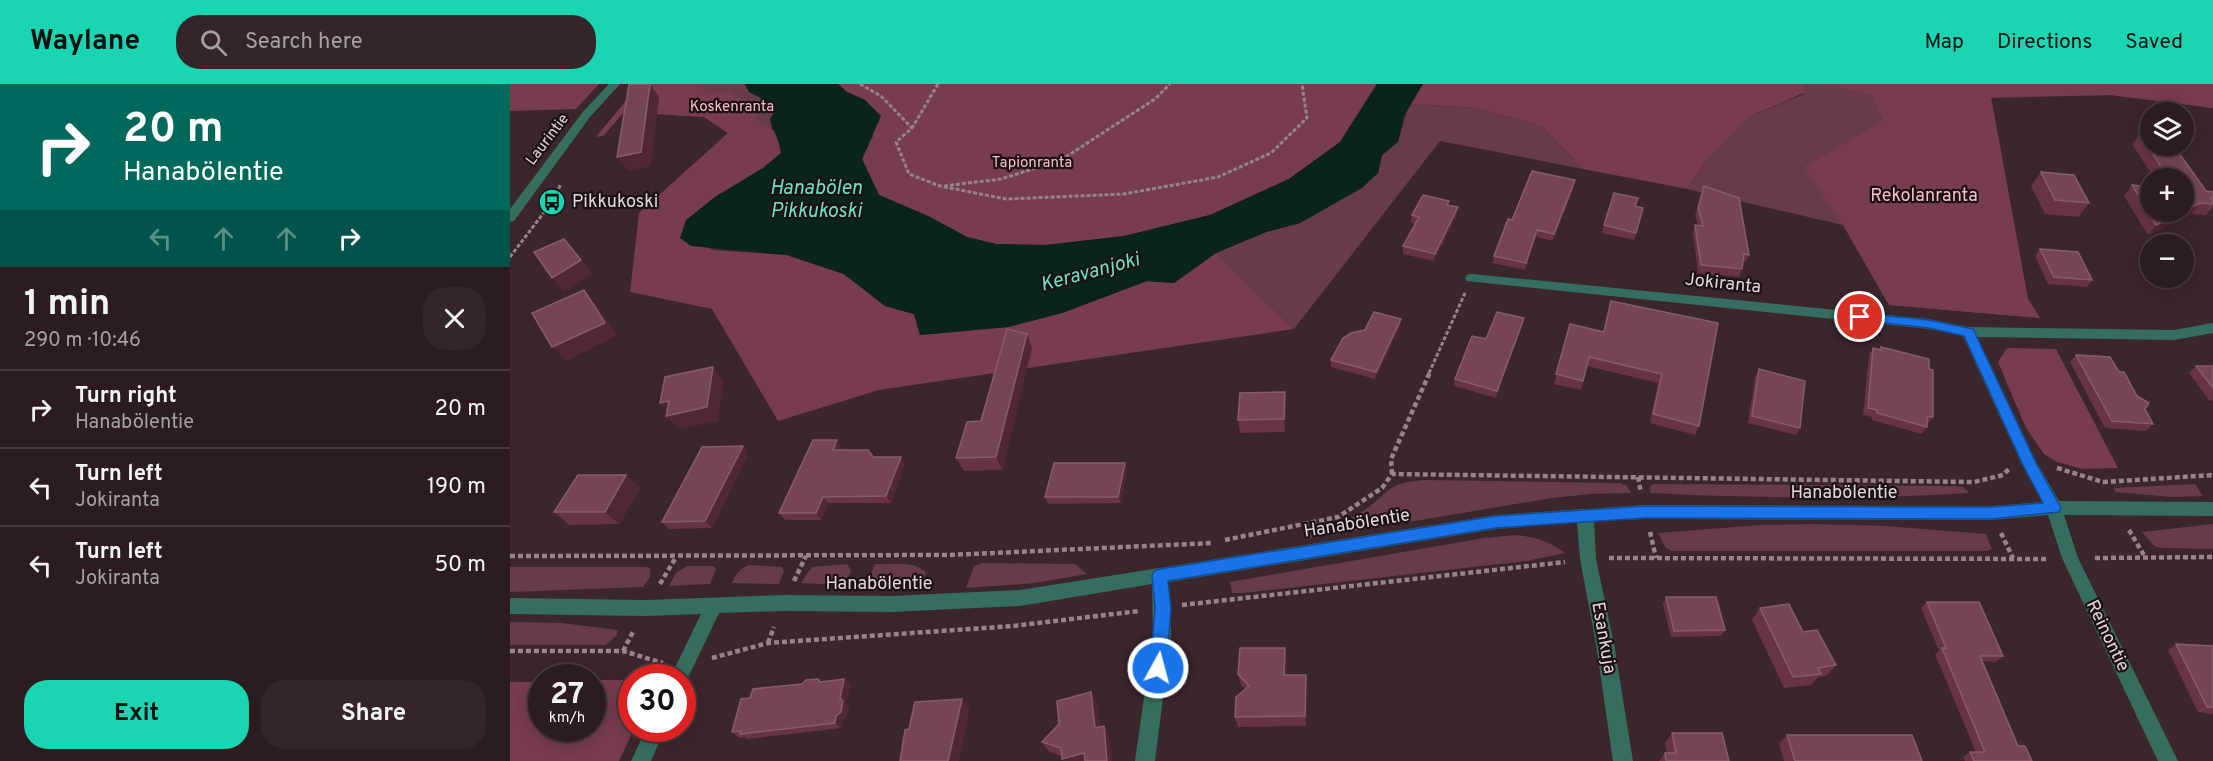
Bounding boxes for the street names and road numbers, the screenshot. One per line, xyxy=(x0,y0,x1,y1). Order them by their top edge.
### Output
street label: Laurintie xyxy=(522,110,574,170)
street label: Jokiranta xyxy=(1684,269,1762,299)
street label: Hanabölentie xyxy=(1790,482,1898,505)
street label: Hanabölentie xyxy=(1302,504,1412,544)
street label: Hanabölentie xyxy=(825,573,933,596)
street label: Reinontie xyxy=(2080,596,2134,676)
street label: Esankuja xyxy=(1585,600,1621,676)

